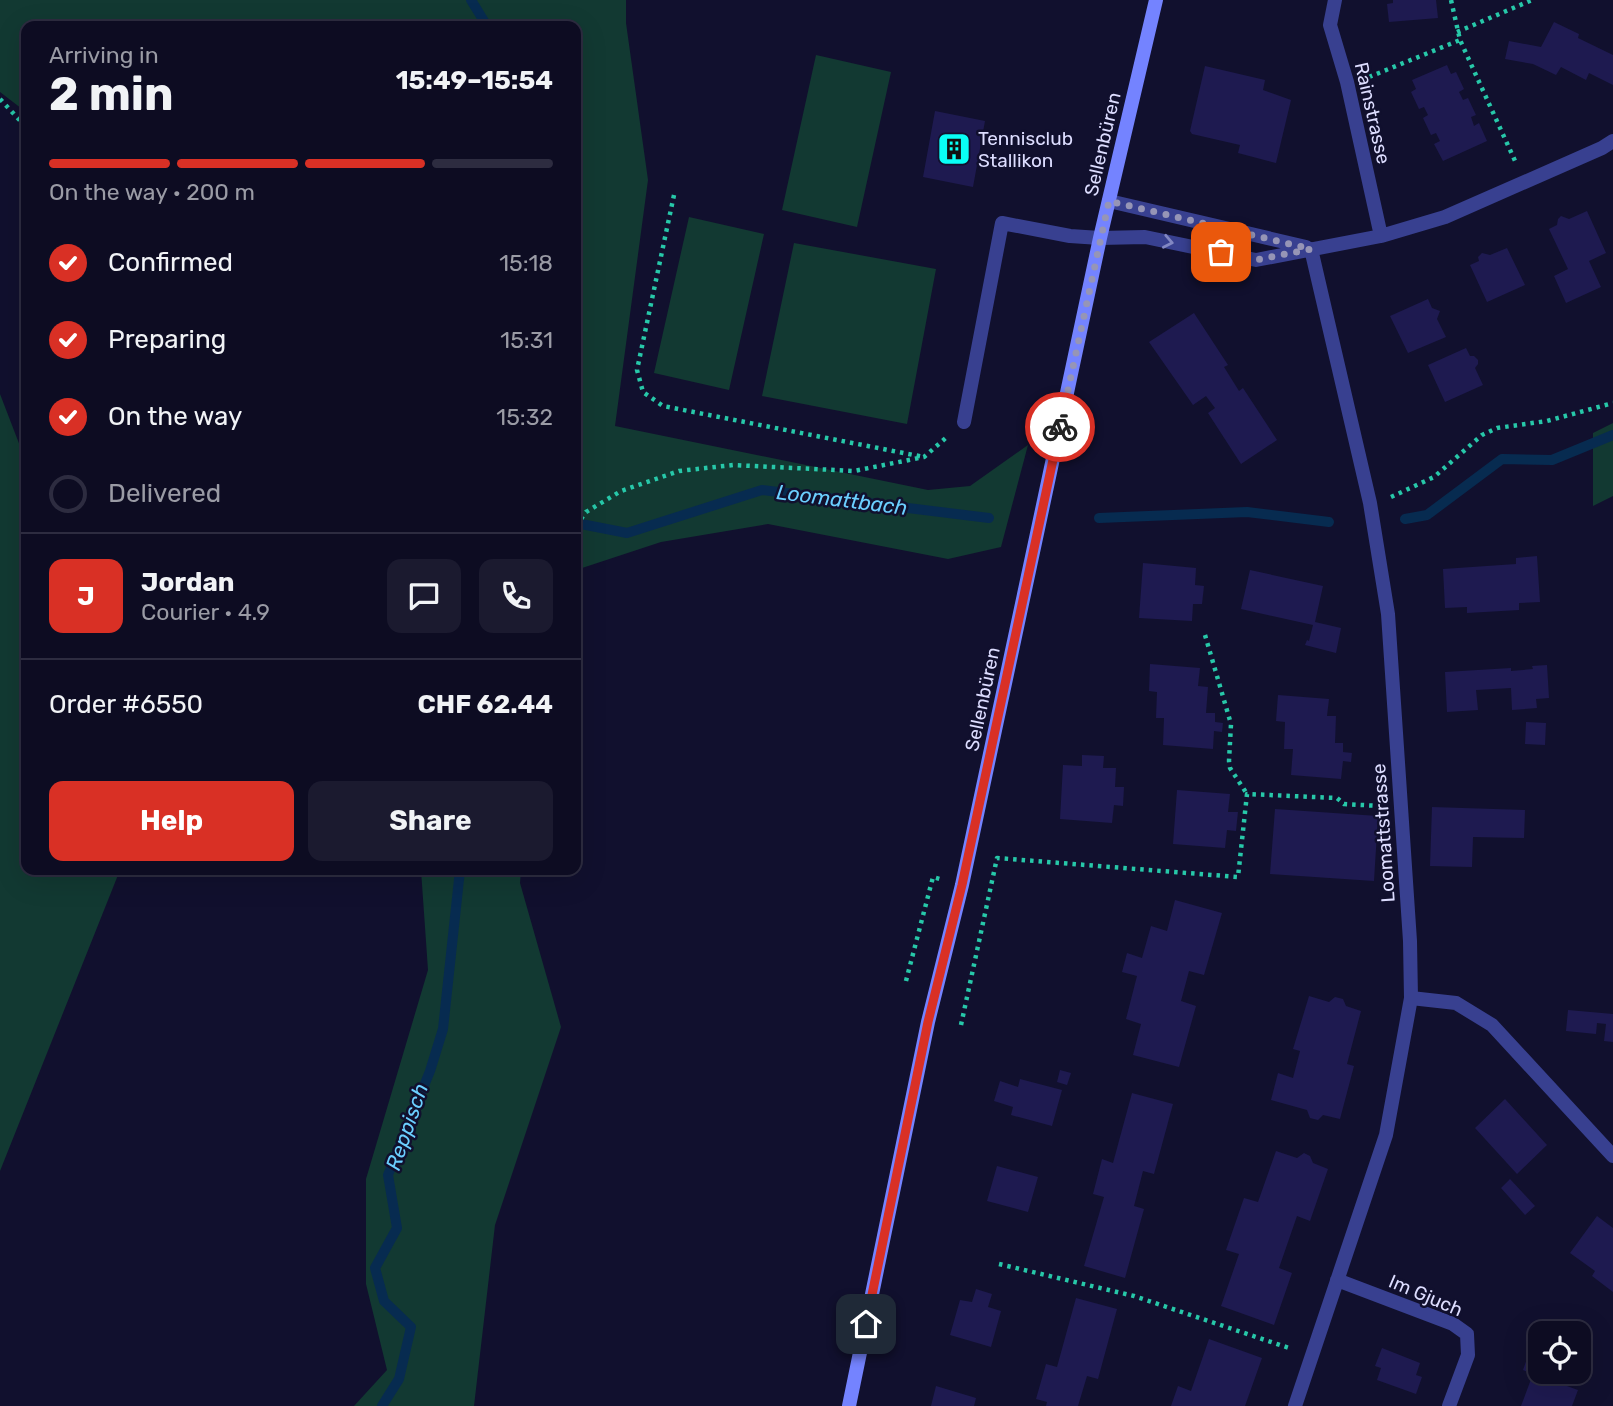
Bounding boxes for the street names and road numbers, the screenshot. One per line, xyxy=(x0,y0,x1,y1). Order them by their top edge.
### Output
street label: Rainstrasse xyxy=(1350,60,1395,166)
street label: Sellenbüren xyxy=(1079,90,1126,198)
street label: Sellenbüren xyxy=(960,645,1005,753)
street label: Loomattstrasse xyxy=(1367,763,1400,903)
street label: Im Gjuch xyxy=(1385,1270,1466,1321)

